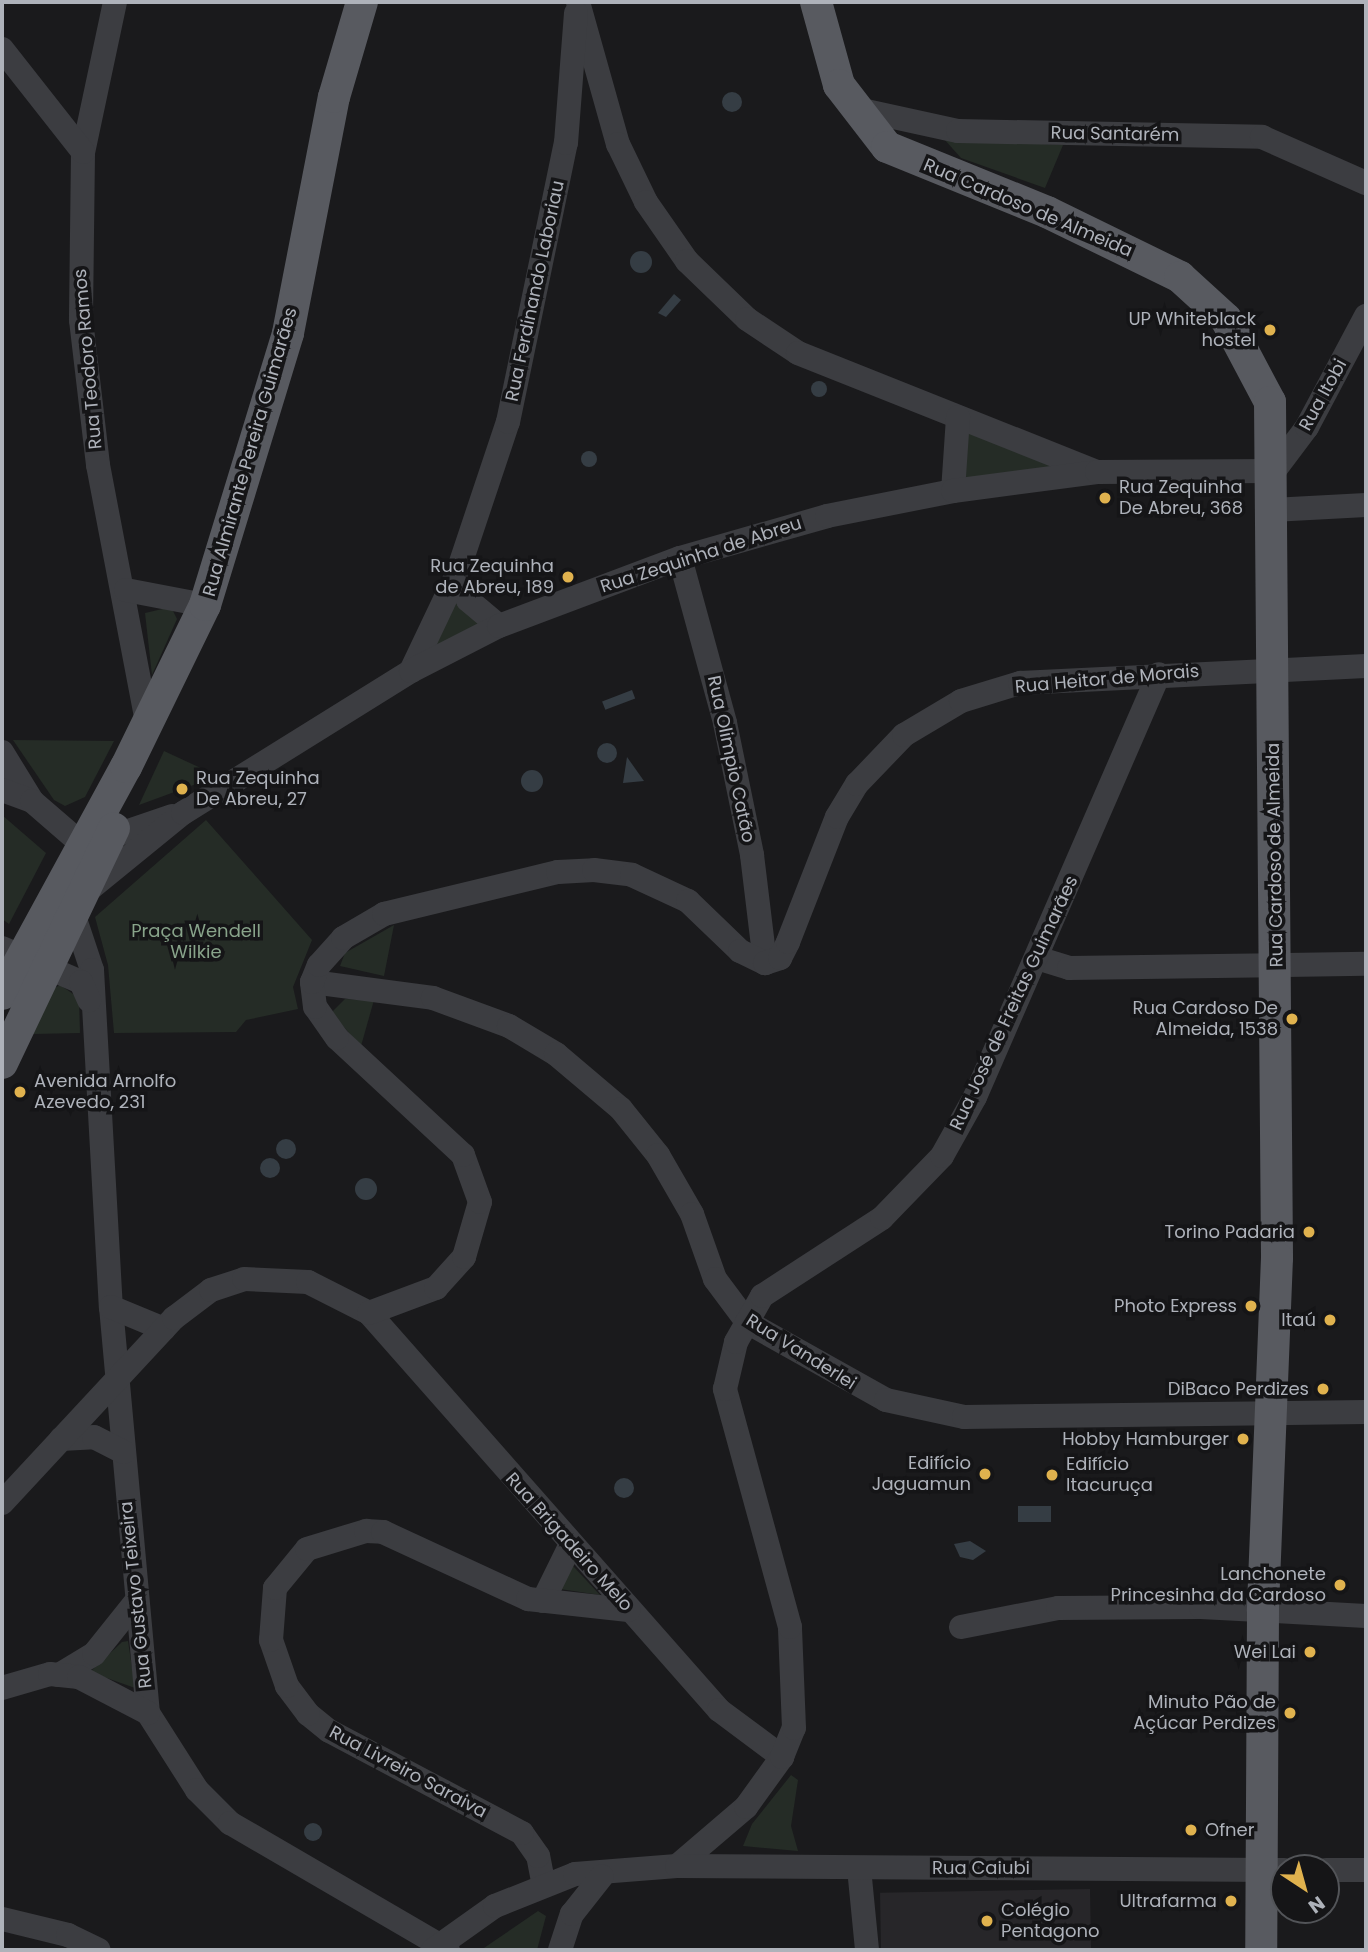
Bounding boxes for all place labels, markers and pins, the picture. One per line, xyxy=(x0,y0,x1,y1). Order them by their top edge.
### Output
place label: UP Whiteblack hostel xyxy=(1128,309,1256,352)
marker: UP Whiteblack hostel xyxy=(1262,322,1278,338)
place label: Rua Zequinha De Abreu, 368 xyxy=(1119,477,1243,520)
marker: Rua Zequinha De Abreu, 368 xyxy=(1097,490,1113,506)
place label: Rua Zequinha de Abreu, 189 xyxy=(430,556,554,598)
marker: Rua Zequinha de Abreu, 189 xyxy=(560,569,576,585)
place label: Rua Zequinha De Abreu, 27 xyxy=(196,768,320,810)
marker: Rua Zequinha De Abreu, 27 xyxy=(174,781,190,797)
place label: Rua Cardoso De Almeida, 1538 xyxy=(1132,998,1278,1040)
marker: Rua Cardoso De Almeida, 1538 xyxy=(1284,1011,1300,1027)
place label: Avenida Arnolfo Azevedo, 231 xyxy=(34,1071,176,1114)
marker: Avenida Arnolfo Azevedo, 231 xyxy=(12,1084,28,1100)
place label: Torino Padaria xyxy=(1165,1221,1295,1243)
marker: Torino Padaria xyxy=(1301,1224,1317,1240)
place label: Photo Express xyxy=(1114,1295,1237,1317)
marker: Photo Express xyxy=(1243,1298,1259,1314)
place label: Itaú xyxy=(1281,1309,1316,1331)
marker: Itaú xyxy=(1322,1312,1338,1328)
place label: DiBaco Perdizes xyxy=(1168,1378,1309,1400)
marker: DiBaco Perdizes xyxy=(1315,1381,1331,1397)
place label: Hobby Hamburger xyxy=(1062,1428,1229,1450)
marker: Hobby Hamburger xyxy=(1235,1431,1251,1447)
place label: Edifício Jaguamun xyxy=(872,1453,971,1496)
place label: Edifício Itacuruça xyxy=(1066,1454,1153,1496)
marker: Edifício Jaguamun xyxy=(977,1466,993,1482)
marker: Edifício Itacuruça xyxy=(1044,1467,1060,1483)
place label: Lanchonete Princesinha da Cardoso xyxy=(1110,1564,1326,1606)
marker: Lanchonete Princesinha da Cardoso xyxy=(1332,1577,1348,1593)
place label: Wei Lai xyxy=(1234,1641,1296,1663)
marker: Wei Lai xyxy=(1302,1644,1318,1660)
place label: Minuto Pão de Açúcar Perdizes xyxy=(1133,1692,1276,1734)
marker: Minuto Pão de Açúcar Perdizes xyxy=(1282,1705,1298,1721)
place label: Ofner xyxy=(1205,1819,1254,1841)
marker: Ofner xyxy=(1183,1822,1199,1838)
place label: Ultrafarma xyxy=(1119,1890,1217,1912)
marker: Ultrafarma xyxy=(1223,1893,1239,1909)
place label: Colégio Pentagono xyxy=(1001,1900,1100,1942)
marker: Colégio Pentagono xyxy=(979,1913,995,1929)

